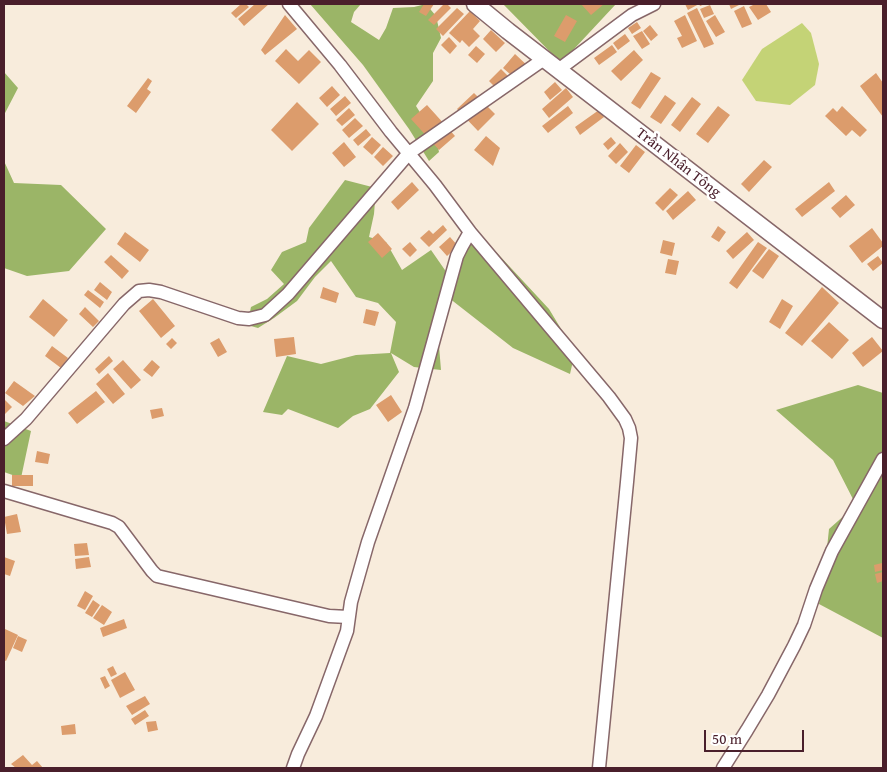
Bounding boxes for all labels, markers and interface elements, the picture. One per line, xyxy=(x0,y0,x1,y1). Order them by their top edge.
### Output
street label: Trần Nhân Tông xyxy=(632,124,724,202)
scale bar xyxy=(707,720,807,752)
text: 50 m xyxy=(712,728,742,749)

